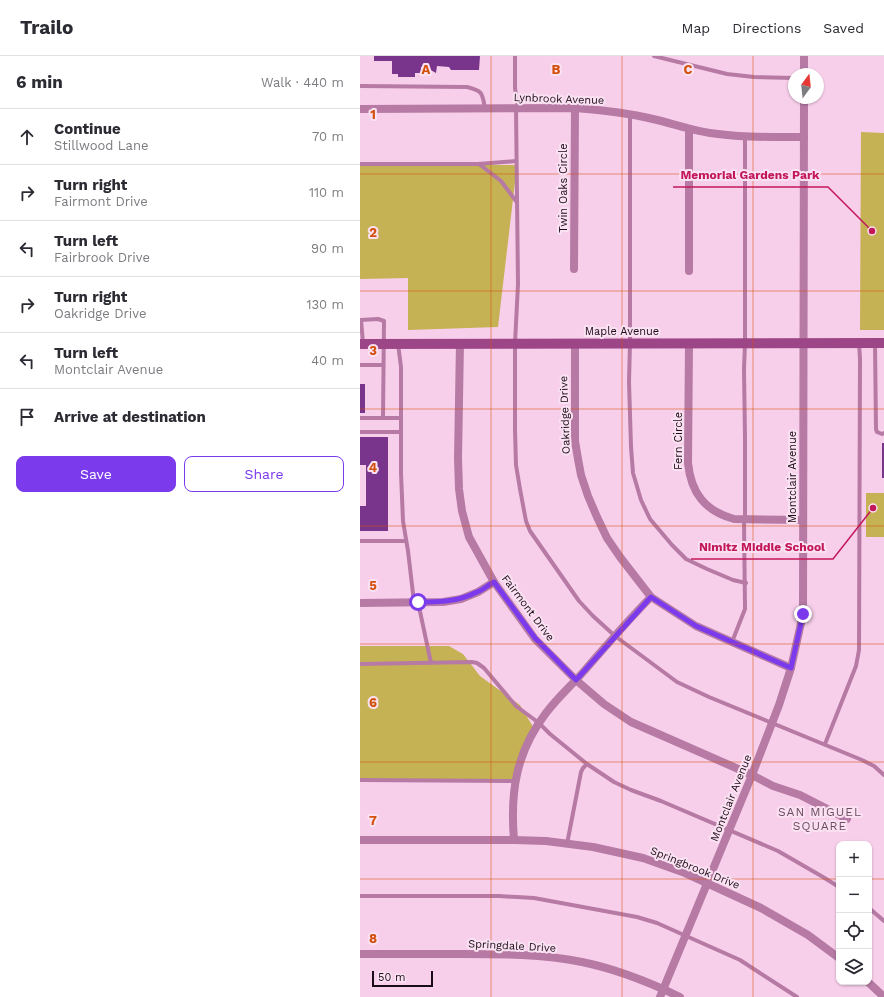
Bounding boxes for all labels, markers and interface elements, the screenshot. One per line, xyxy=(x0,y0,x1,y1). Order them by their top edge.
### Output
text: Trailo xyxy=(20,16,73,39)
text: Map xyxy=(682,20,710,36)
text: Directions xyxy=(732,20,801,36)
text: Saved xyxy=(823,20,864,36)
text: A xyxy=(422,62,431,77)
text: B xyxy=(552,62,561,77)
text: C xyxy=(684,62,693,77)
north arrow xyxy=(788,68,824,104)
text: 6 min xyxy=(16,72,63,92)
text: Walk · 440 m xyxy=(261,75,344,90)
street label: Lynbrook Avenue xyxy=(513,91,605,107)
text: 1 xyxy=(370,107,376,122)
text: Continue xyxy=(54,120,121,138)
icon: ahead xyxy=(16,126,38,148)
text: 70 m xyxy=(312,129,344,144)
text: Stillwood Lane xyxy=(54,138,149,153)
street label: Twin Oaks Circle xyxy=(557,143,570,233)
callout: Memorial Gardens Park xyxy=(673,163,828,187)
text: Memorial Gardens Park xyxy=(680,168,820,182)
text: Turn right xyxy=(54,176,127,194)
icon: right xyxy=(16,182,38,204)
text: 110 m xyxy=(309,185,344,200)
text: Fairmont Drive xyxy=(54,194,148,209)
text: 2 xyxy=(369,225,377,240)
text: Turn left xyxy=(54,232,118,250)
icon: left xyxy=(16,238,38,260)
text: 90 m xyxy=(311,241,344,256)
text: Fairbrook Drive xyxy=(54,250,150,265)
text: Turn right xyxy=(54,288,127,306)
icon: right xyxy=(16,294,38,316)
text: 130 m xyxy=(306,297,344,312)
text: Oakridge Drive xyxy=(54,306,147,321)
street label: Maple Avenue xyxy=(585,325,659,338)
text: 3 xyxy=(369,343,377,358)
text: Turn left xyxy=(54,344,118,362)
icon: left xyxy=(16,350,38,372)
text: 40 m xyxy=(311,353,344,368)
text: Montclair Avenue xyxy=(54,362,163,377)
street label: Oakridge Drive xyxy=(557,376,573,454)
icon: arrive xyxy=(16,406,38,428)
text: Arrive at destination xyxy=(54,408,206,426)
street label: Fern Circle xyxy=(672,412,685,470)
street label: Montclair Avenue xyxy=(786,431,799,523)
button: Save xyxy=(16,456,176,492)
button: Share xyxy=(184,456,344,492)
text: 4 xyxy=(369,460,378,475)
callout: Nimitz Middle School xyxy=(691,535,833,559)
text: Nimitz Middle School xyxy=(699,540,825,554)
street label: Fairmont Drive xyxy=(499,572,557,644)
text: 5 xyxy=(369,578,377,593)
route start xyxy=(409,593,427,611)
route end xyxy=(794,605,812,623)
text: 6 xyxy=(369,695,377,710)
street label: Montclair Avenue xyxy=(708,753,754,843)
district label: SAN MIGUEL SQUARE xyxy=(778,805,862,833)
text: 7 xyxy=(369,813,377,828)
map controls xyxy=(836,841,872,985)
button: + xyxy=(836,841,872,877)
street label: Springbrook Drive xyxy=(648,844,742,892)
button: − xyxy=(836,877,872,913)
button: locate xyxy=(836,913,872,949)
text: 8 xyxy=(369,931,377,946)
street label: Springdale Drive xyxy=(468,937,556,955)
button: layers xyxy=(836,949,872,985)
scale bar xyxy=(372,969,433,988)
text: 50 m xyxy=(378,971,405,984)

